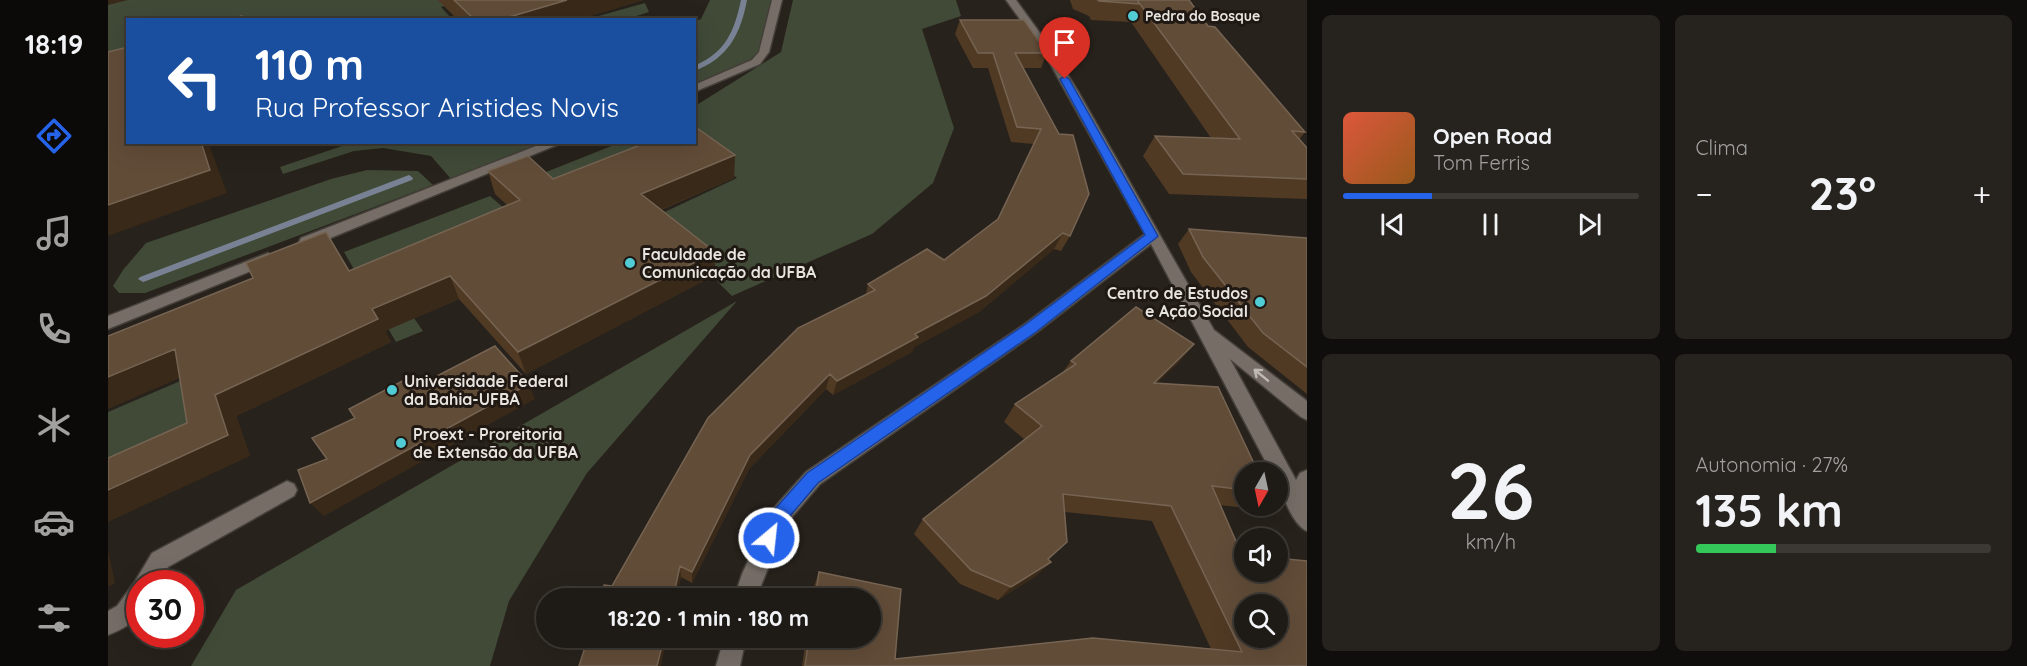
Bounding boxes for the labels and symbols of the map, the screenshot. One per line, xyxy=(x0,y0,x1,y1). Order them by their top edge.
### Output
place label: Pedra do Bosque xyxy=(1145,7,1260,25)
marker: Pedra do Bosque xyxy=(1126,9,1140,23)
pin xyxy=(1039,17,1090,79)
place label: Faculdade de Comunicação da UFBA xyxy=(642,244,817,282)
marker: Faculdade de Comunicação da UFBA xyxy=(623,256,637,270)
place label: Centro de Estudos e Ação Social xyxy=(1107,283,1248,321)
marker: Centro de Estudos e Ação Social xyxy=(1253,295,1267,309)
one-way arrow xyxy=(1254,369,1270,382)
place label: Universidade Federal da Bahia-UFBA xyxy=(404,371,568,409)
marker: Universidade Federal da Bahia-UFBA xyxy=(385,383,399,397)
place label: Proext - Proreitoria de Extensão da UFBA xyxy=(413,424,579,462)
marker: Proext - Proreitoria de Extensão da UFBA xyxy=(394,436,408,450)
north arrow xyxy=(1234,462,1288,516)
position arrow xyxy=(737,506,801,570)
speed limit sign: 30 xyxy=(126,570,204,648)

